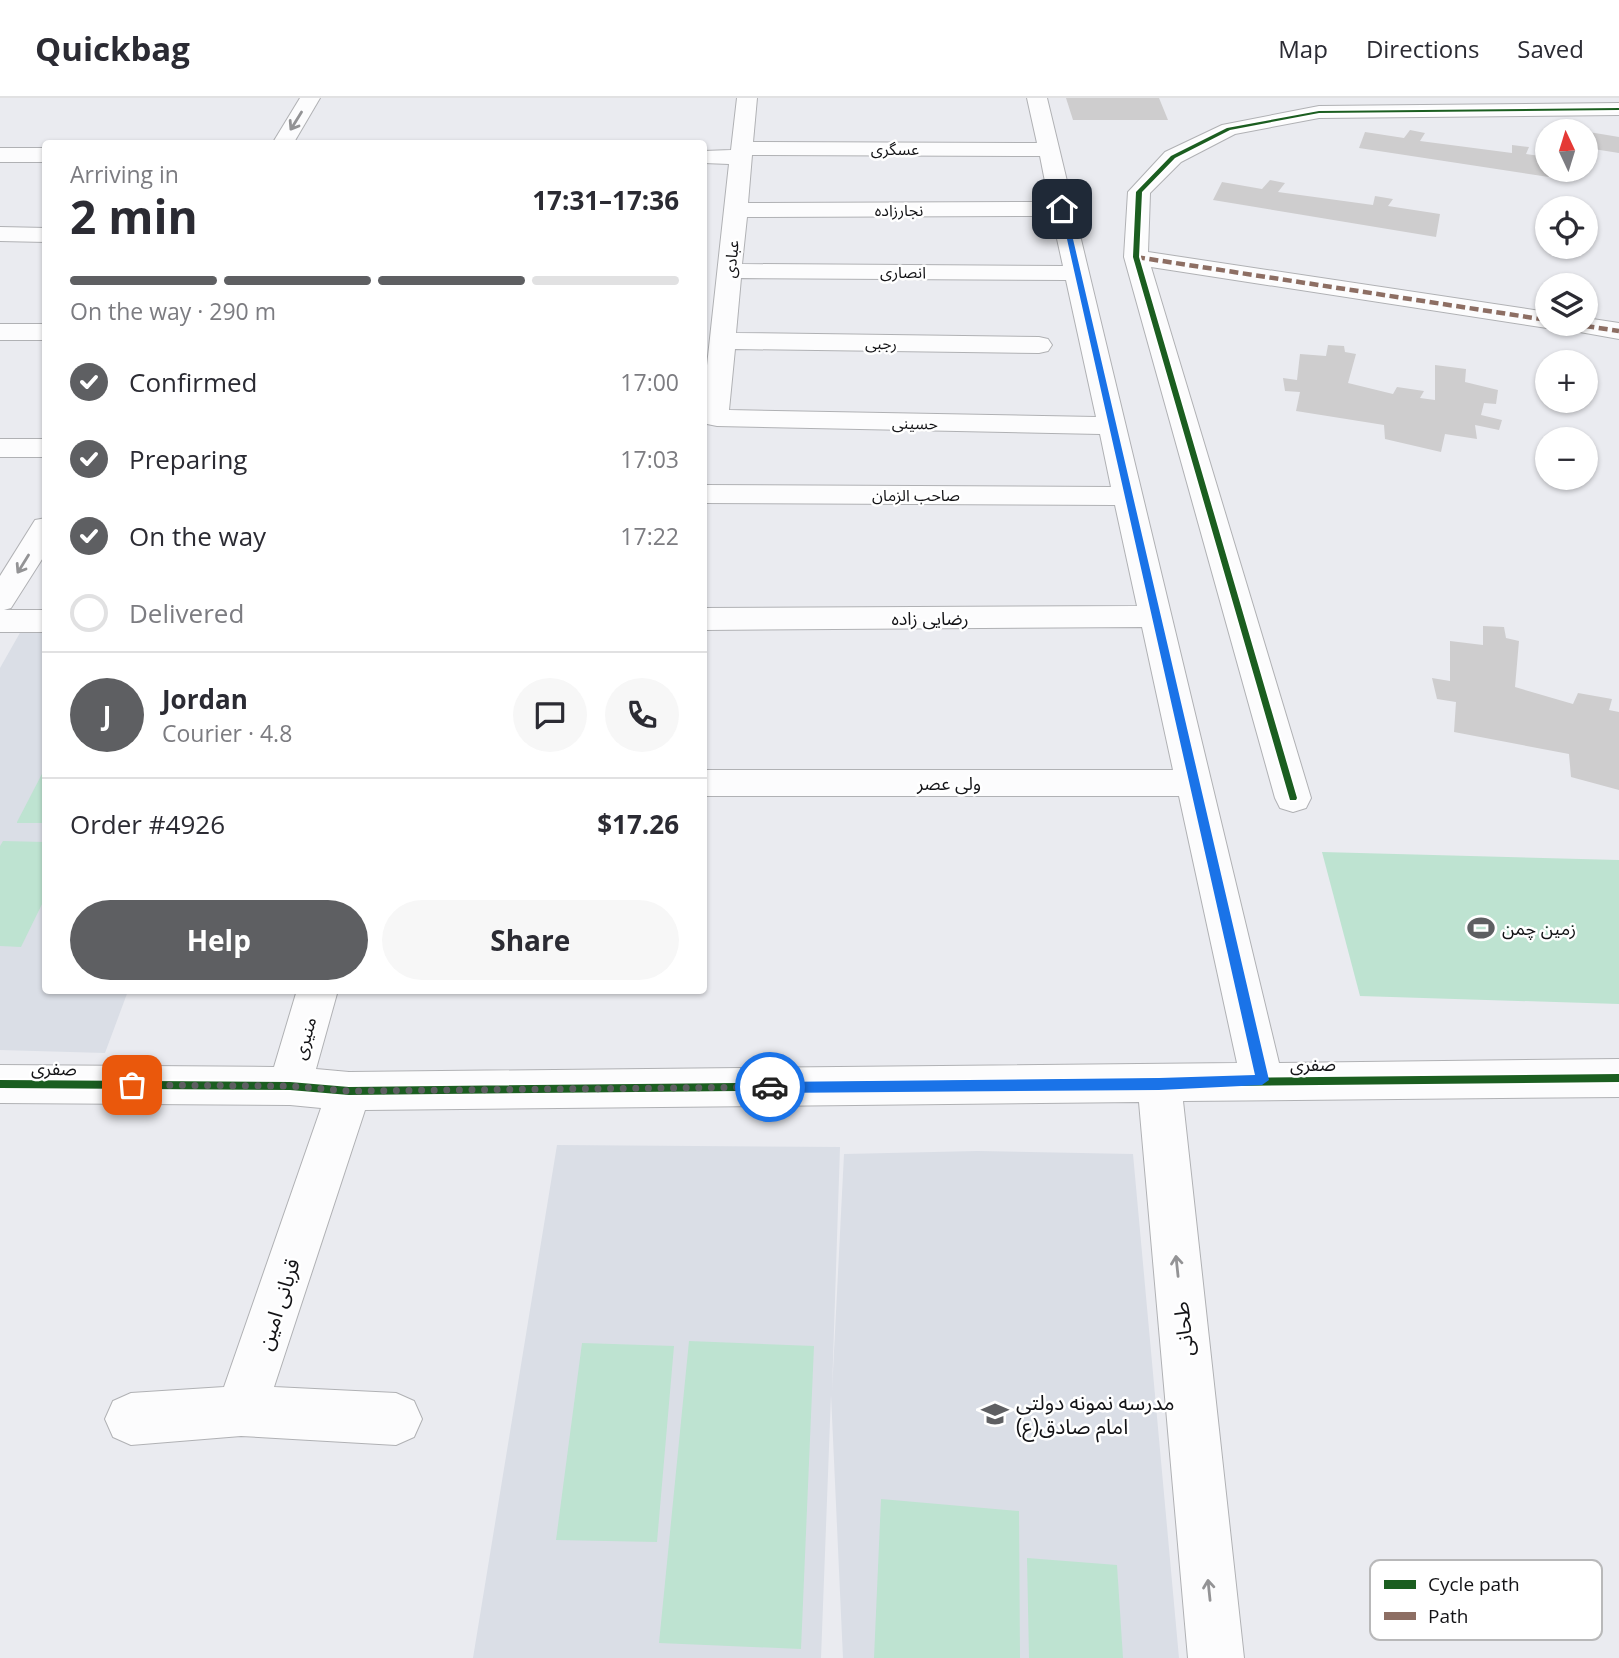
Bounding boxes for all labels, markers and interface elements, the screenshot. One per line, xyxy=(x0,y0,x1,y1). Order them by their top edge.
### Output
text: Quickbag xyxy=(35,26,190,71)
text: Map xyxy=(1278,32,1328,65)
text: Directions xyxy=(1366,32,1479,65)
text: Saved xyxy=(1517,32,1584,65)
one-way arrow xyxy=(288,110,302,130)
north arrow xyxy=(1535,119,1598,182)
map controls xyxy=(1535,119,1598,490)
street label: عسگری xyxy=(871,138,919,160)
text: Arriving in xyxy=(70,158,179,190)
pin xyxy=(1032,179,1092,239)
text: 17:31–17:36 xyxy=(532,182,679,218)
text: 2 min xyxy=(70,185,198,247)
icon: home xyxy=(1043,190,1081,228)
button: locate xyxy=(1535,196,1598,259)
street label: نجارزاده xyxy=(875,199,923,221)
street label: عبادی xyxy=(718,239,744,279)
street label: انصاری xyxy=(880,261,926,283)
button: layers xyxy=(1535,273,1598,336)
text: On the way · 290 m xyxy=(70,295,276,327)
street label: رجبی xyxy=(865,332,897,354)
button: + xyxy=(1535,350,1598,413)
icon: check xyxy=(70,363,108,401)
text: Confirmed xyxy=(129,364,257,400)
text: 17:00 xyxy=(620,366,679,398)
street label: حسینی xyxy=(892,412,938,434)
button: − xyxy=(1535,427,1598,490)
icon: check xyxy=(70,440,108,478)
text: Preparing xyxy=(129,441,247,477)
text: 17:03 xyxy=(620,443,679,475)
street label: صاحب الزمان xyxy=(872,484,960,506)
icon: check xyxy=(70,517,108,555)
text: On the way xyxy=(129,518,266,554)
text: 17:22 xyxy=(620,520,679,552)
one-way arrow xyxy=(15,554,29,574)
text: Delivered xyxy=(129,595,244,631)
street label: رضایی زاده xyxy=(891,606,969,630)
button: chat xyxy=(513,678,587,752)
button: phone xyxy=(605,678,679,752)
text: Jordan xyxy=(162,681,248,717)
text: J xyxy=(103,697,111,733)
text: Courier · 4.8 xyxy=(162,717,292,749)
street label: ولی عصر xyxy=(916,771,981,795)
text: Order #4926 xyxy=(70,806,225,842)
text: $17.26 xyxy=(597,806,679,842)
button: Help xyxy=(70,900,368,980)
button: Share xyxy=(382,900,679,980)
sports icon: زمین چمن xyxy=(1466,913,1496,943)
place label: زمین چمن xyxy=(1502,916,1576,940)
street label: منیری xyxy=(287,1014,321,1062)
courier xyxy=(735,1052,805,1122)
street label: صفری xyxy=(1290,1052,1336,1076)
pin xyxy=(102,1055,162,1115)
street label: صفری xyxy=(31,1056,77,1080)
icon: bag xyxy=(113,1066,151,1104)
icon: car xyxy=(751,1068,789,1106)
street label: قربانی امین xyxy=(250,1255,306,1353)
one-way arrow xyxy=(1170,1255,1183,1278)
street label: طحانی xyxy=(1166,1300,1200,1358)
place label: مدرسه نمونه دولتی امام صادق(ع) xyxy=(1016,1388,1175,1443)
school or university icon: مدرسه نمونه دولتی امام صادق(ع) xyxy=(980,1399,1010,1429)
legend xyxy=(1370,1560,1602,1640)
text: Cycle path xyxy=(1428,1571,1520,1597)
one-way arrow xyxy=(1202,1579,1215,1602)
text: Path xyxy=(1428,1603,1468,1629)

